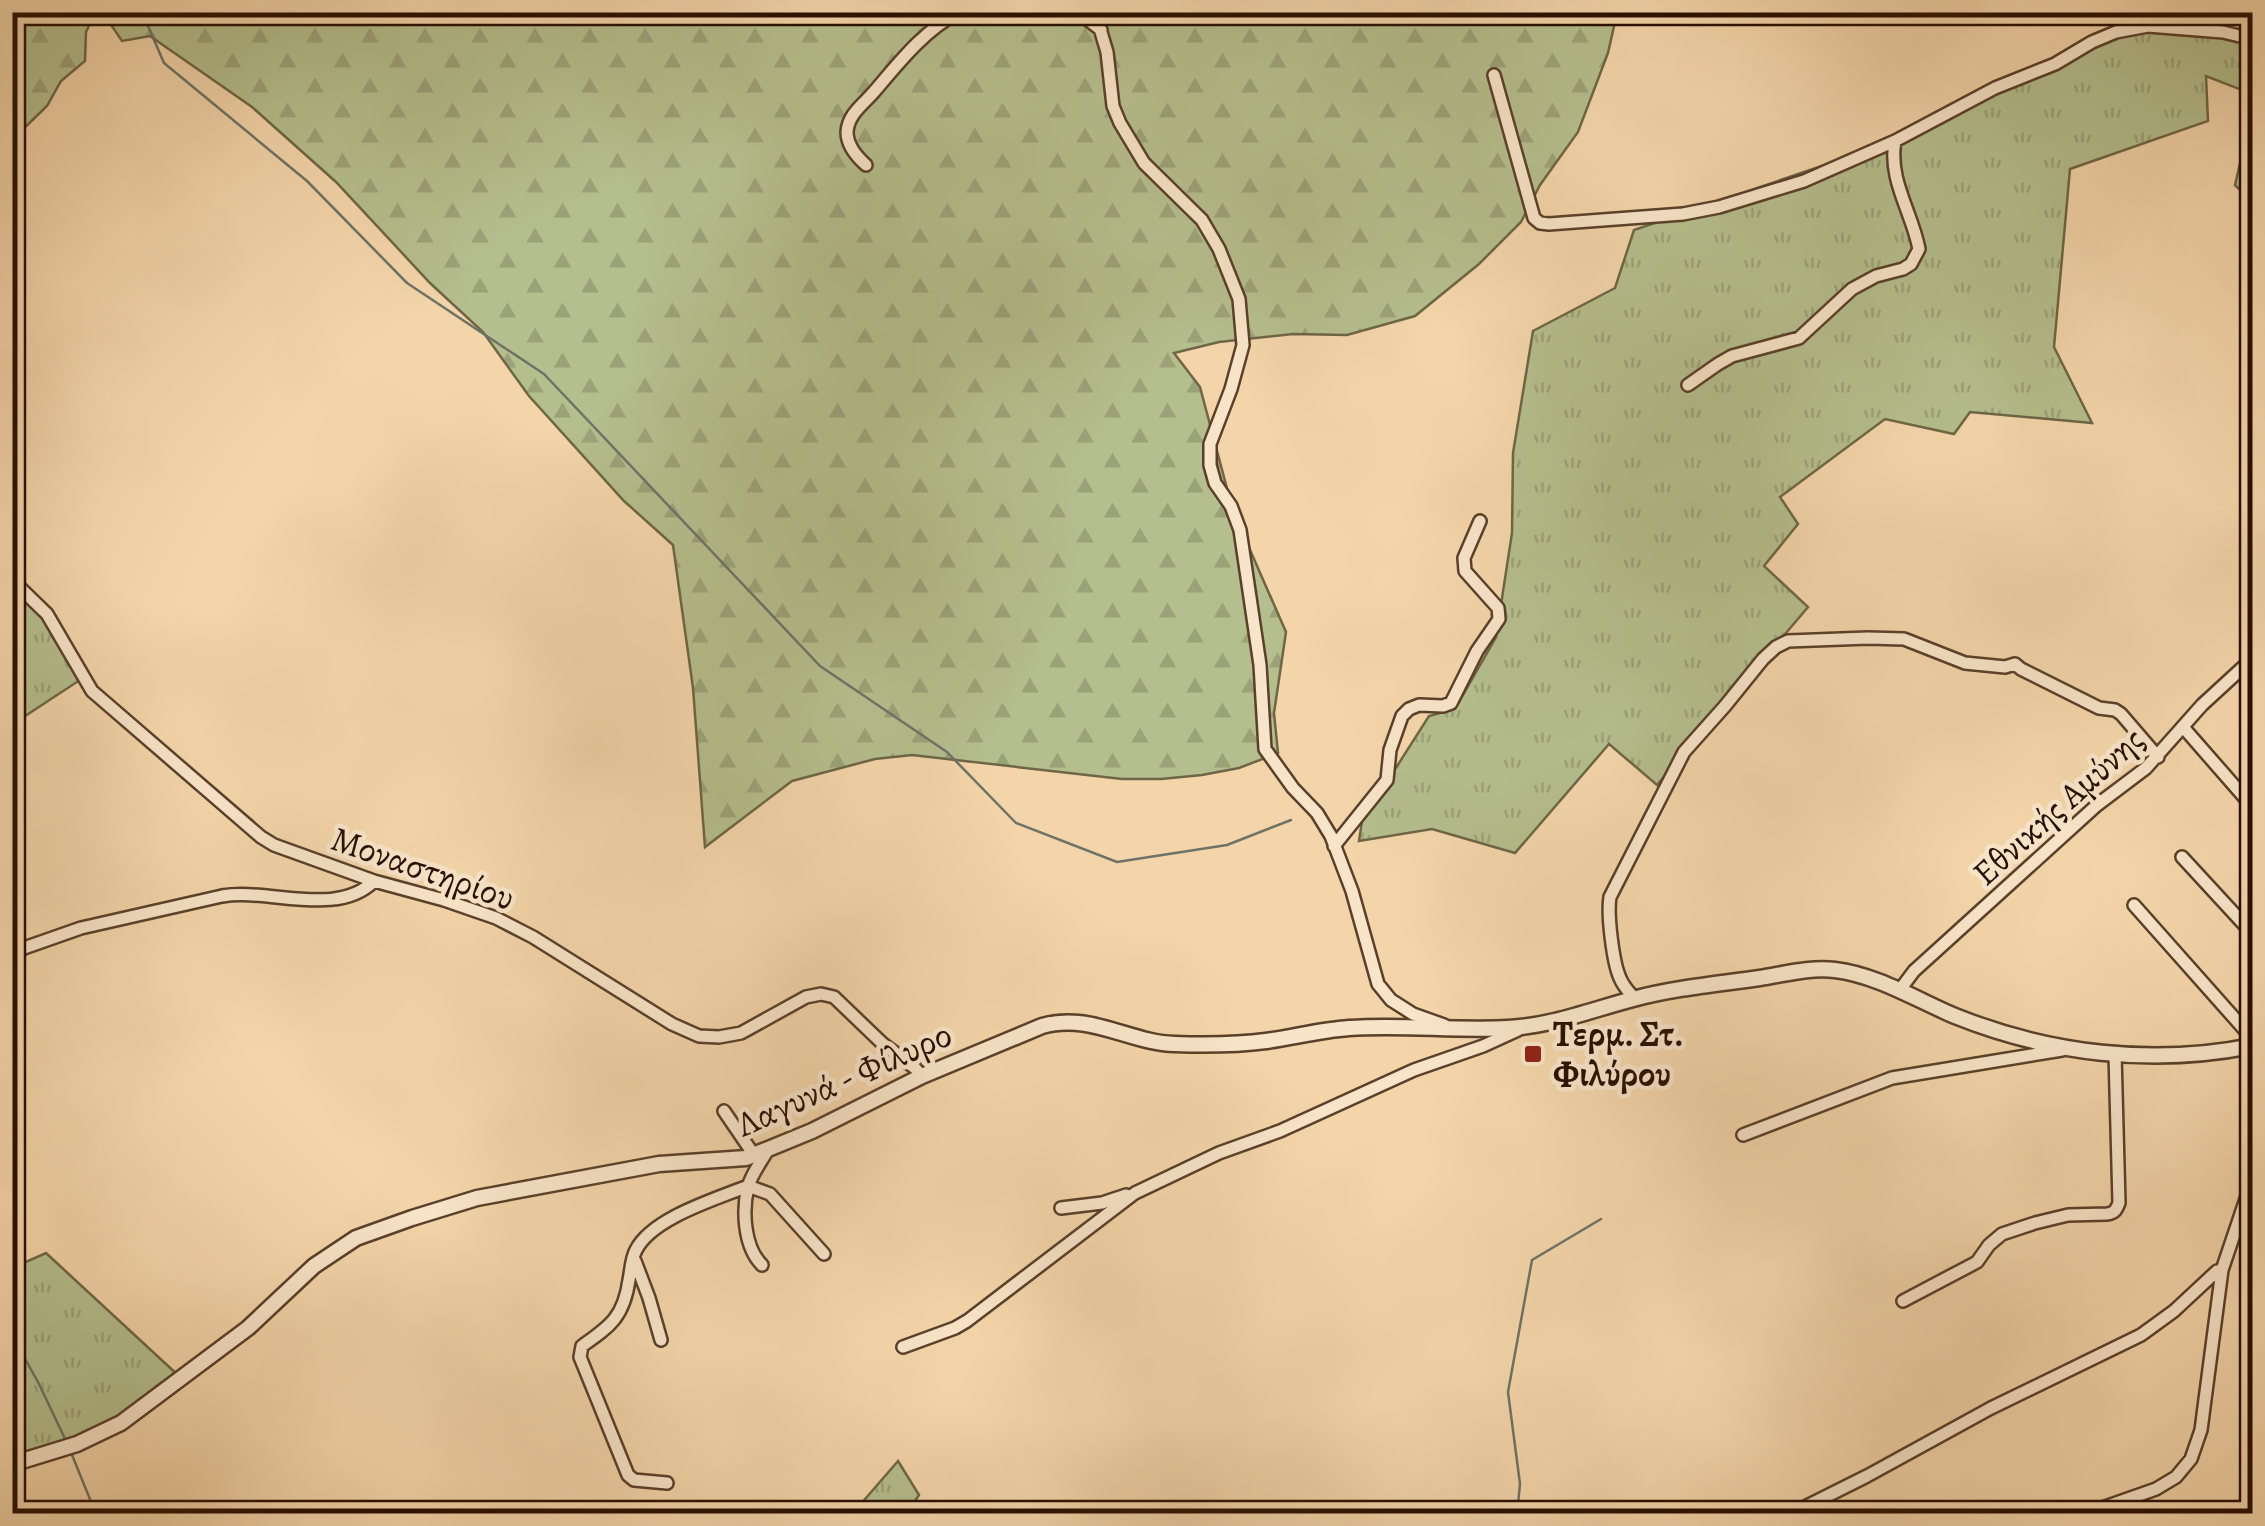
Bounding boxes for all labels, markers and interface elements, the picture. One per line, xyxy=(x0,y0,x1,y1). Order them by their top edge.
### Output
street label: Εθνικής Αμύνης xyxy=(1962,716,2154,896)
street label: Μοναστηρίου xyxy=(325,814,521,922)
street label: Λαγυνά - Φίλυρο xyxy=(728,1010,959,1148)
place label: Τερμ. Στ. Φιλύρου xyxy=(1553,1010,1684,1098)
marker: Τερμ. Στ. Φιλύρου xyxy=(1522,1043,1544,1065)

